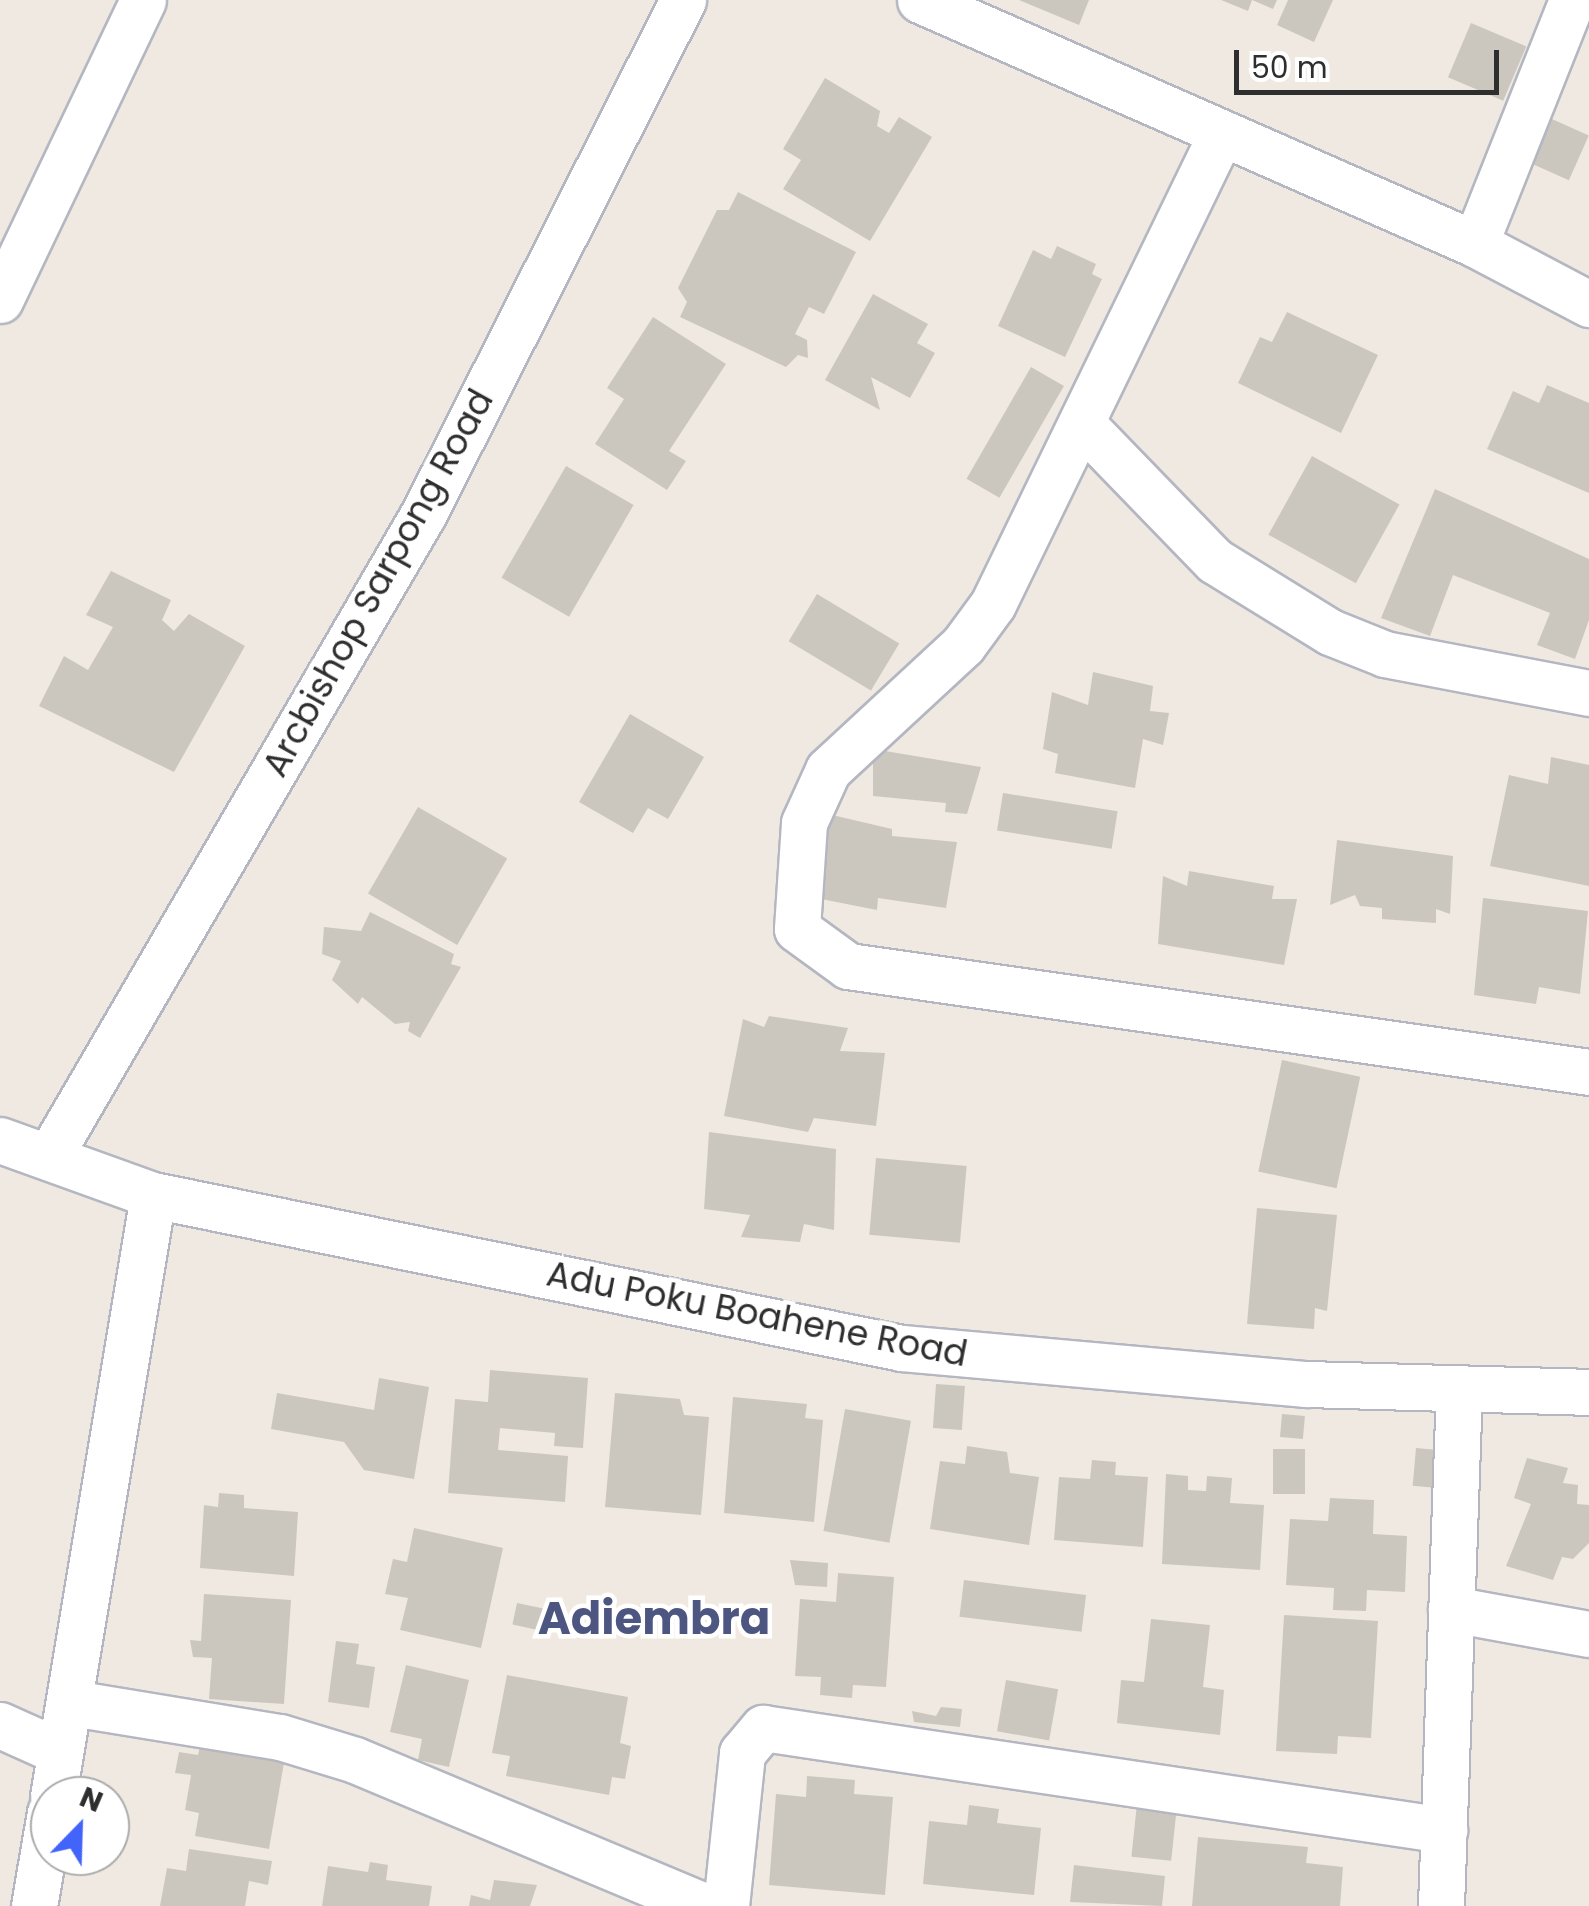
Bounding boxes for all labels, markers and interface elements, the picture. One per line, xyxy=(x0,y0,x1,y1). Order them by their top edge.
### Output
scale bar xyxy=(1239,30,1504,92)
text: 50 m xyxy=(1251,46,1328,89)
street label: Arcbishop Sarpong Road xyxy=(254,382,502,784)
street label: Adu Poku Boahene Road xyxy=(543,1253,971,1375)
district label: Adiembra xyxy=(538,1592,770,1646)
north arrow xyxy=(30,1776,130,1876)
text: N xyxy=(74,1778,108,1822)

